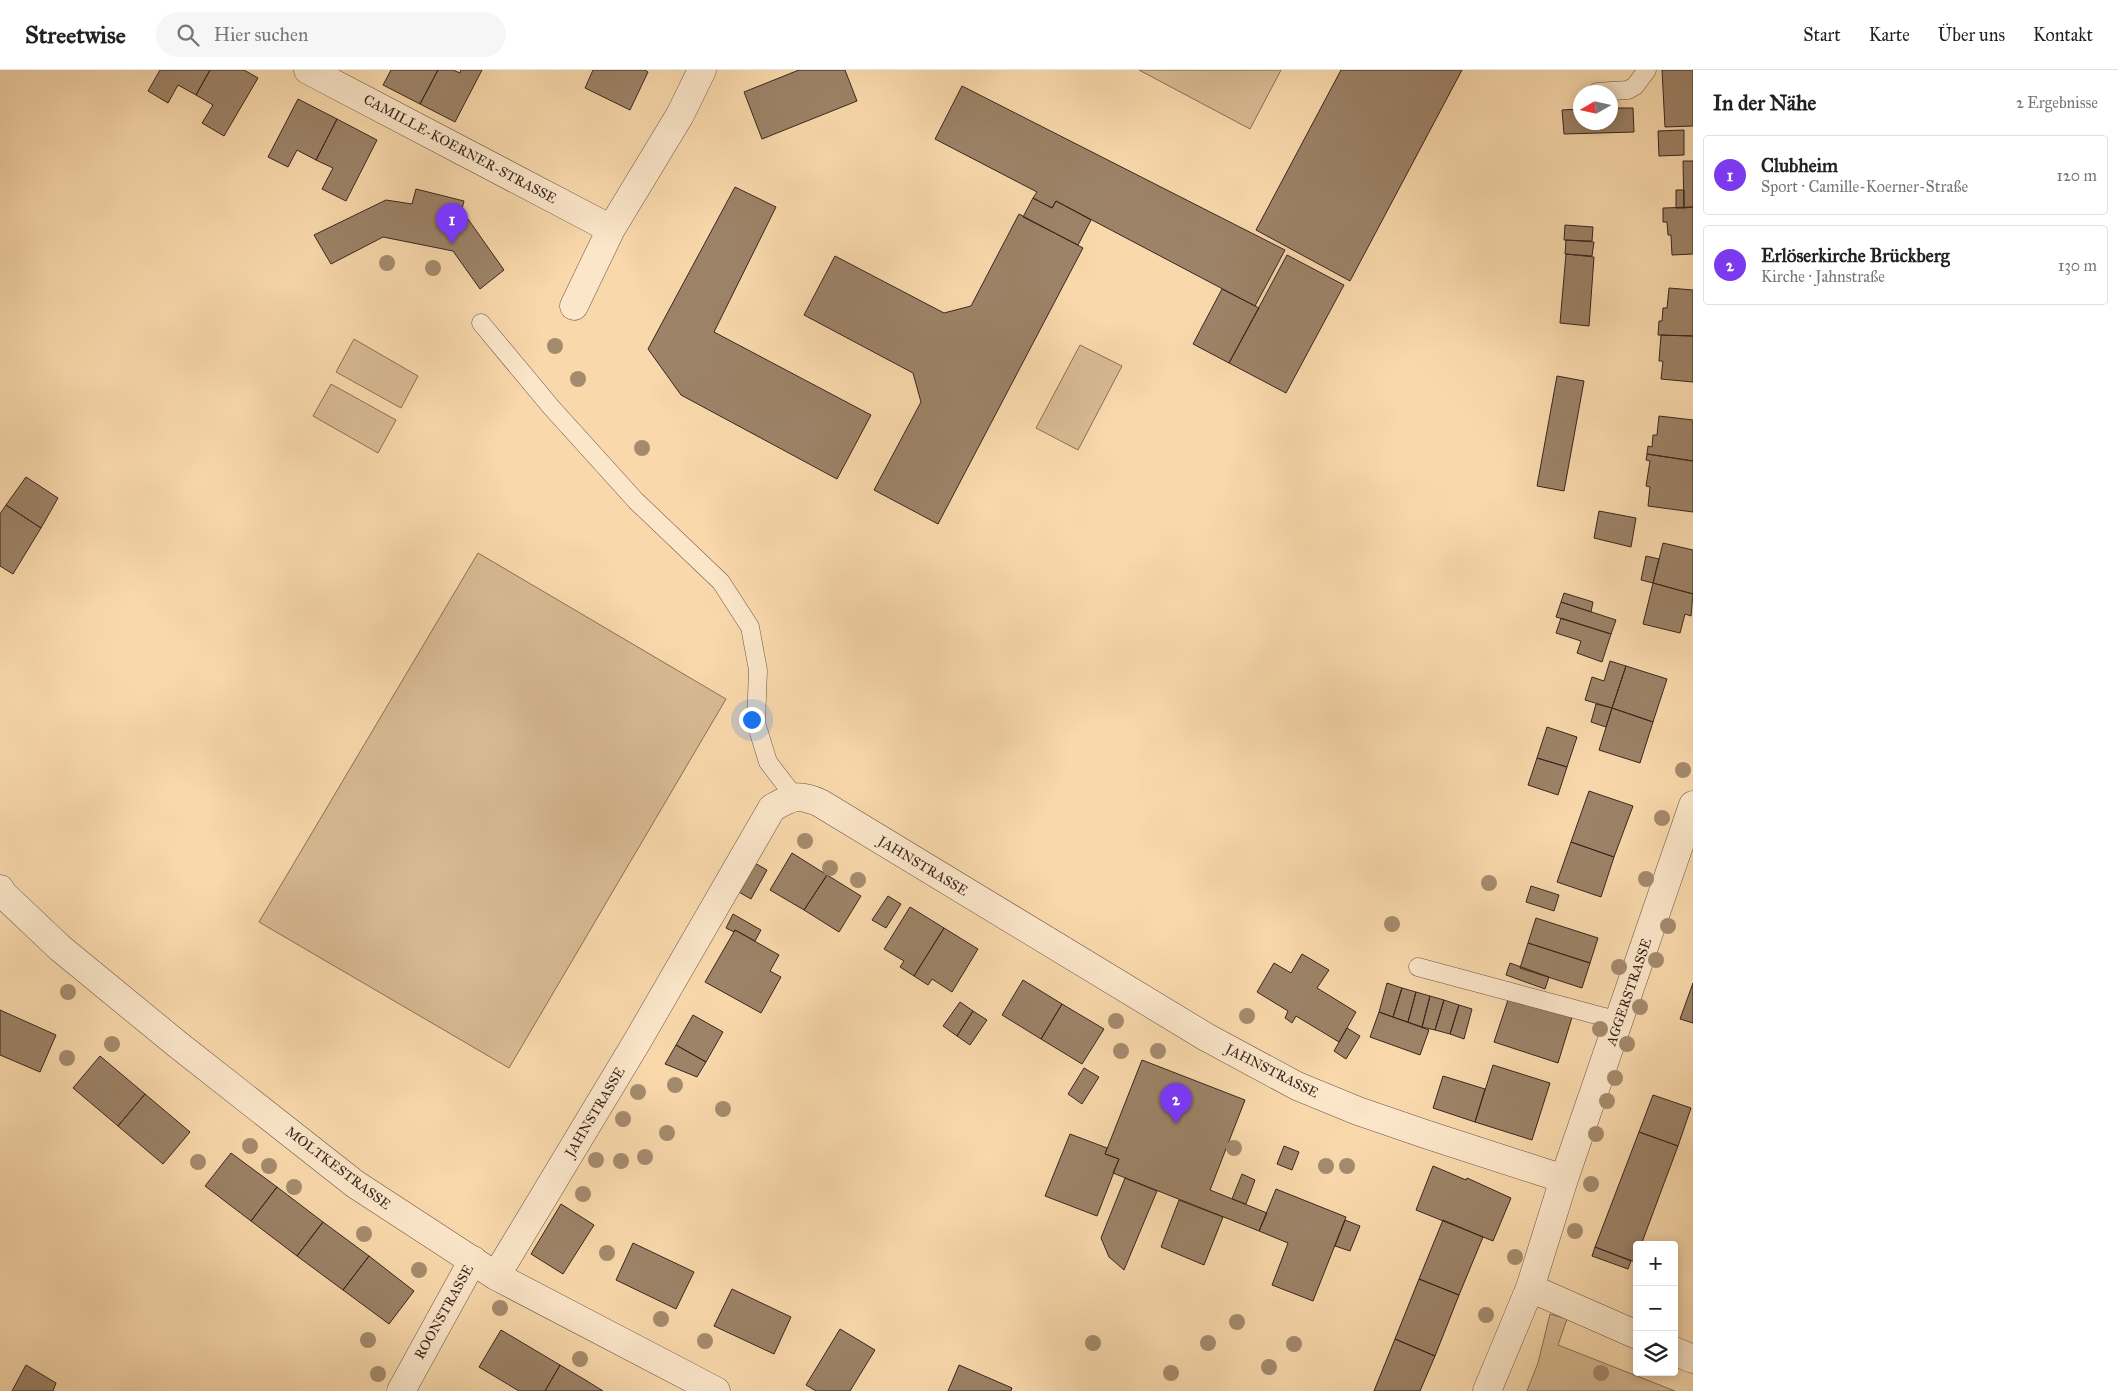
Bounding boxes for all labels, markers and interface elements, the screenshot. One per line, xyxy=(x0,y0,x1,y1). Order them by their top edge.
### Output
search box xyxy=(156,12,506,57)
text: Streetwise xyxy=(25,20,126,50)
icon: search xyxy=(174,21,202,49)
text: Hier suchen xyxy=(214,23,308,46)
text: Start xyxy=(1803,24,1841,46)
text: Karte xyxy=(1869,24,1910,46)
text: Über uns xyxy=(1938,24,2005,46)
text: Kontakt xyxy=(2033,24,2093,46)
north arrow xyxy=(1573,85,1618,130)
text: In der Nähe xyxy=(1713,90,1816,116)
street label: CAMILLE-KOERNER-STRASSE xyxy=(361,91,559,207)
text: 2 Ergebnisse xyxy=(2016,93,2098,112)
text: Clubheim xyxy=(1761,154,1838,177)
text: 1 xyxy=(1727,166,1733,185)
text: 120 m xyxy=(2057,166,2097,185)
text: Sport · Camille-Koerner-Straße xyxy=(1761,177,1968,196)
pin: 1 xyxy=(436,203,468,244)
text: Erlöserkirche Brückberg xyxy=(1761,244,1950,267)
text: 2 xyxy=(1726,256,1734,275)
text: 130 m xyxy=(2058,256,2097,275)
text: Kirche · Jahnstraße xyxy=(1761,267,1885,286)
your location xyxy=(739,707,765,733)
street label: JAHNSTRASSE xyxy=(873,831,971,900)
street label: AGGERSTRASSE xyxy=(1602,936,1655,1049)
street label: JAHNSTRASSE xyxy=(1220,1039,1321,1103)
street label: JAHNSTRASSE xyxy=(560,1064,629,1162)
pin: 2 xyxy=(1160,1083,1192,1124)
street label: MOLTKESTRASSE xyxy=(282,1123,394,1213)
map controls xyxy=(1633,1241,1678,1376)
button: + xyxy=(1633,1241,1678,1286)
street label: ROONSTRASSE xyxy=(411,1262,477,1362)
button: − xyxy=(1633,1286,1678,1331)
button: layers xyxy=(1633,1331,1678,1376)

